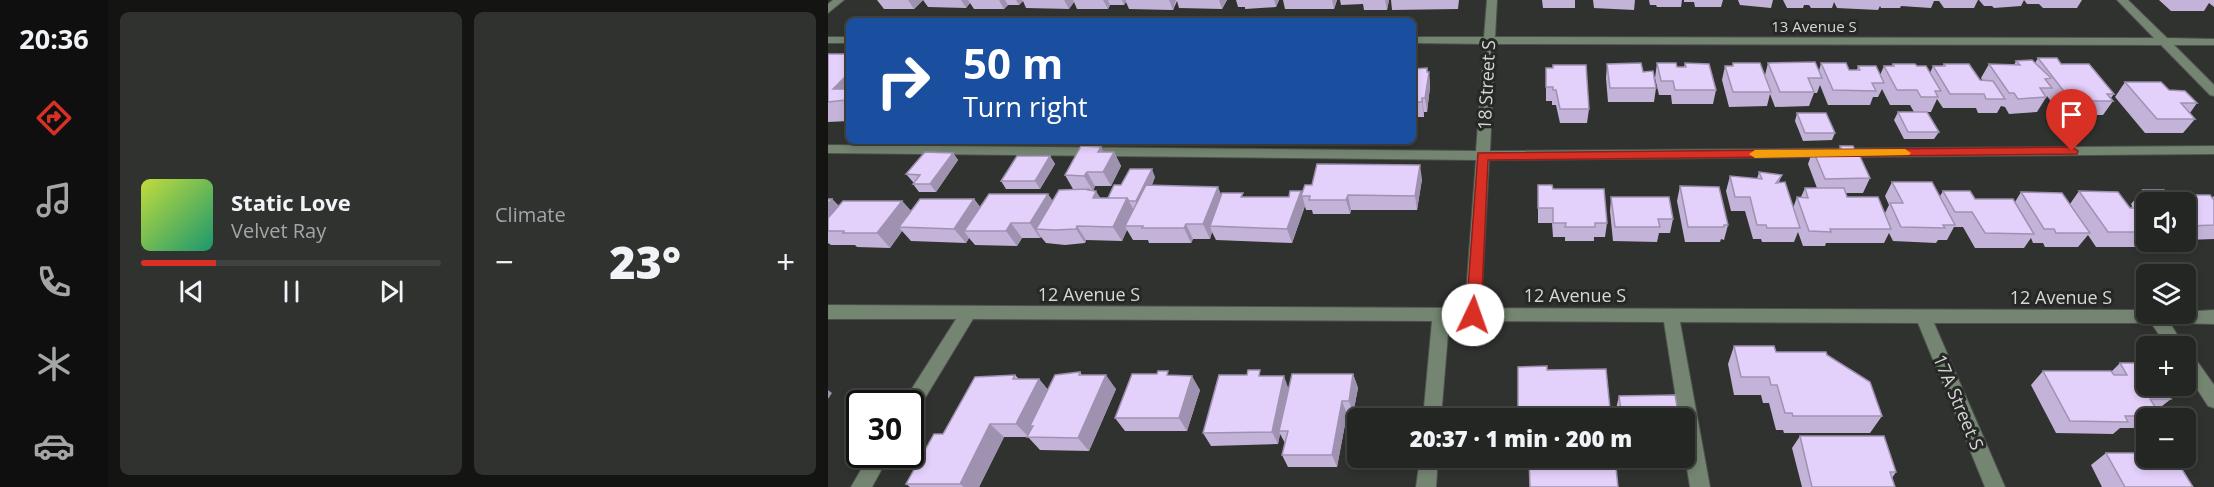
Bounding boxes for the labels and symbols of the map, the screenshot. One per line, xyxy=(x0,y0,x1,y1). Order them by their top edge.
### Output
street label: 13 Avenue S xyxy=(1771,16,1857,36)
street label: 18 Street S xyxy=(1472,39,1500,131)
pin xyxy=(2046,89,2097,151)
street label: 12 Avenue S xyxy=(1038,282,1140,306)
position arrow xyxy=(1441,283,1505,347)
street label: 12 Avenue S xyxy=(1524,283,1626,307)
street label: 12 Avenue S xyxy=(2010,285,2112,309)
street label: 17A Street S xyxy=(1928,351,1990,454)
speed limit sign: 30 xyxy=(846,390,924,468)

